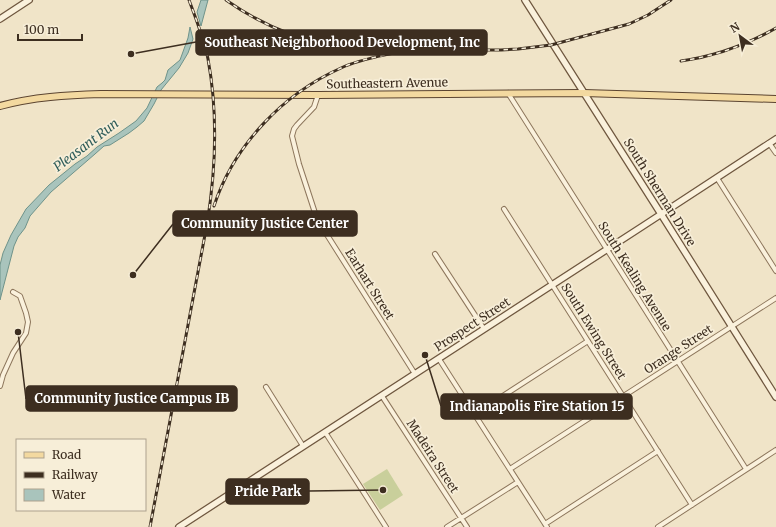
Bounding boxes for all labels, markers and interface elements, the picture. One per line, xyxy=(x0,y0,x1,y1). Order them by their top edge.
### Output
scale bar xyxy=(18,16,82,42)
north arrow xyxy=(720,16,760,56)
text: N xyxy=(727,19,742,36)
text: 100 m xyxy=(24,22,59,37)
callout: Southeast Neighborhood Development, Inc xyxy=(196,30,487,55)
text: Southeast Neighborhood Development, Inc xyxy=(204,34,480,51)
street label: Southeastern Avenue xyxy=(326,74,448,92)
water label: Pleasant Run xyxy=(50,115,122,175)
street label: South Sherman Drive xyxy=(621,135,699,249)
callout: Community Justice Center xyxy=(173,211,357,236)
text: Community Justice Center xyxy=(181,215,349,232)
street label: South Kealing Avenue xyxy=(595,219,675,333)
street label: Earhart Street xyxy=(342,246,398,323)
street label: South Ewing Street xyxy=(558,280,630,382)
street label: Prospect Street xyxy=(431,294,513,354)
street label: Orange Street xyxy=(641,321,715,377)
callout: Community Justice Campus IB xyxy=(26,386,237,411)
text: Community Justice Campus IB xyxy=(35,390,229,407)
callout: Indianapolis Fire Station 15 xyxy=(441,394,632,419)
text: Indianapolis Fire Station 15 xyxy=(449,398,625,415)
street label: Madeira Street xyxy=(404,416,463,496)
legend xyxy=(16,439,146,511)
text: Road xyxy=(52,447,81,462)
text: Railway xyxy=(52,467,98,482)
callout: Pride Park xyxy=(226,479,309,504)
text: Pride Park xyxy=(234,483,302,500)
text: Water xyxy=(51,487,87,502)

